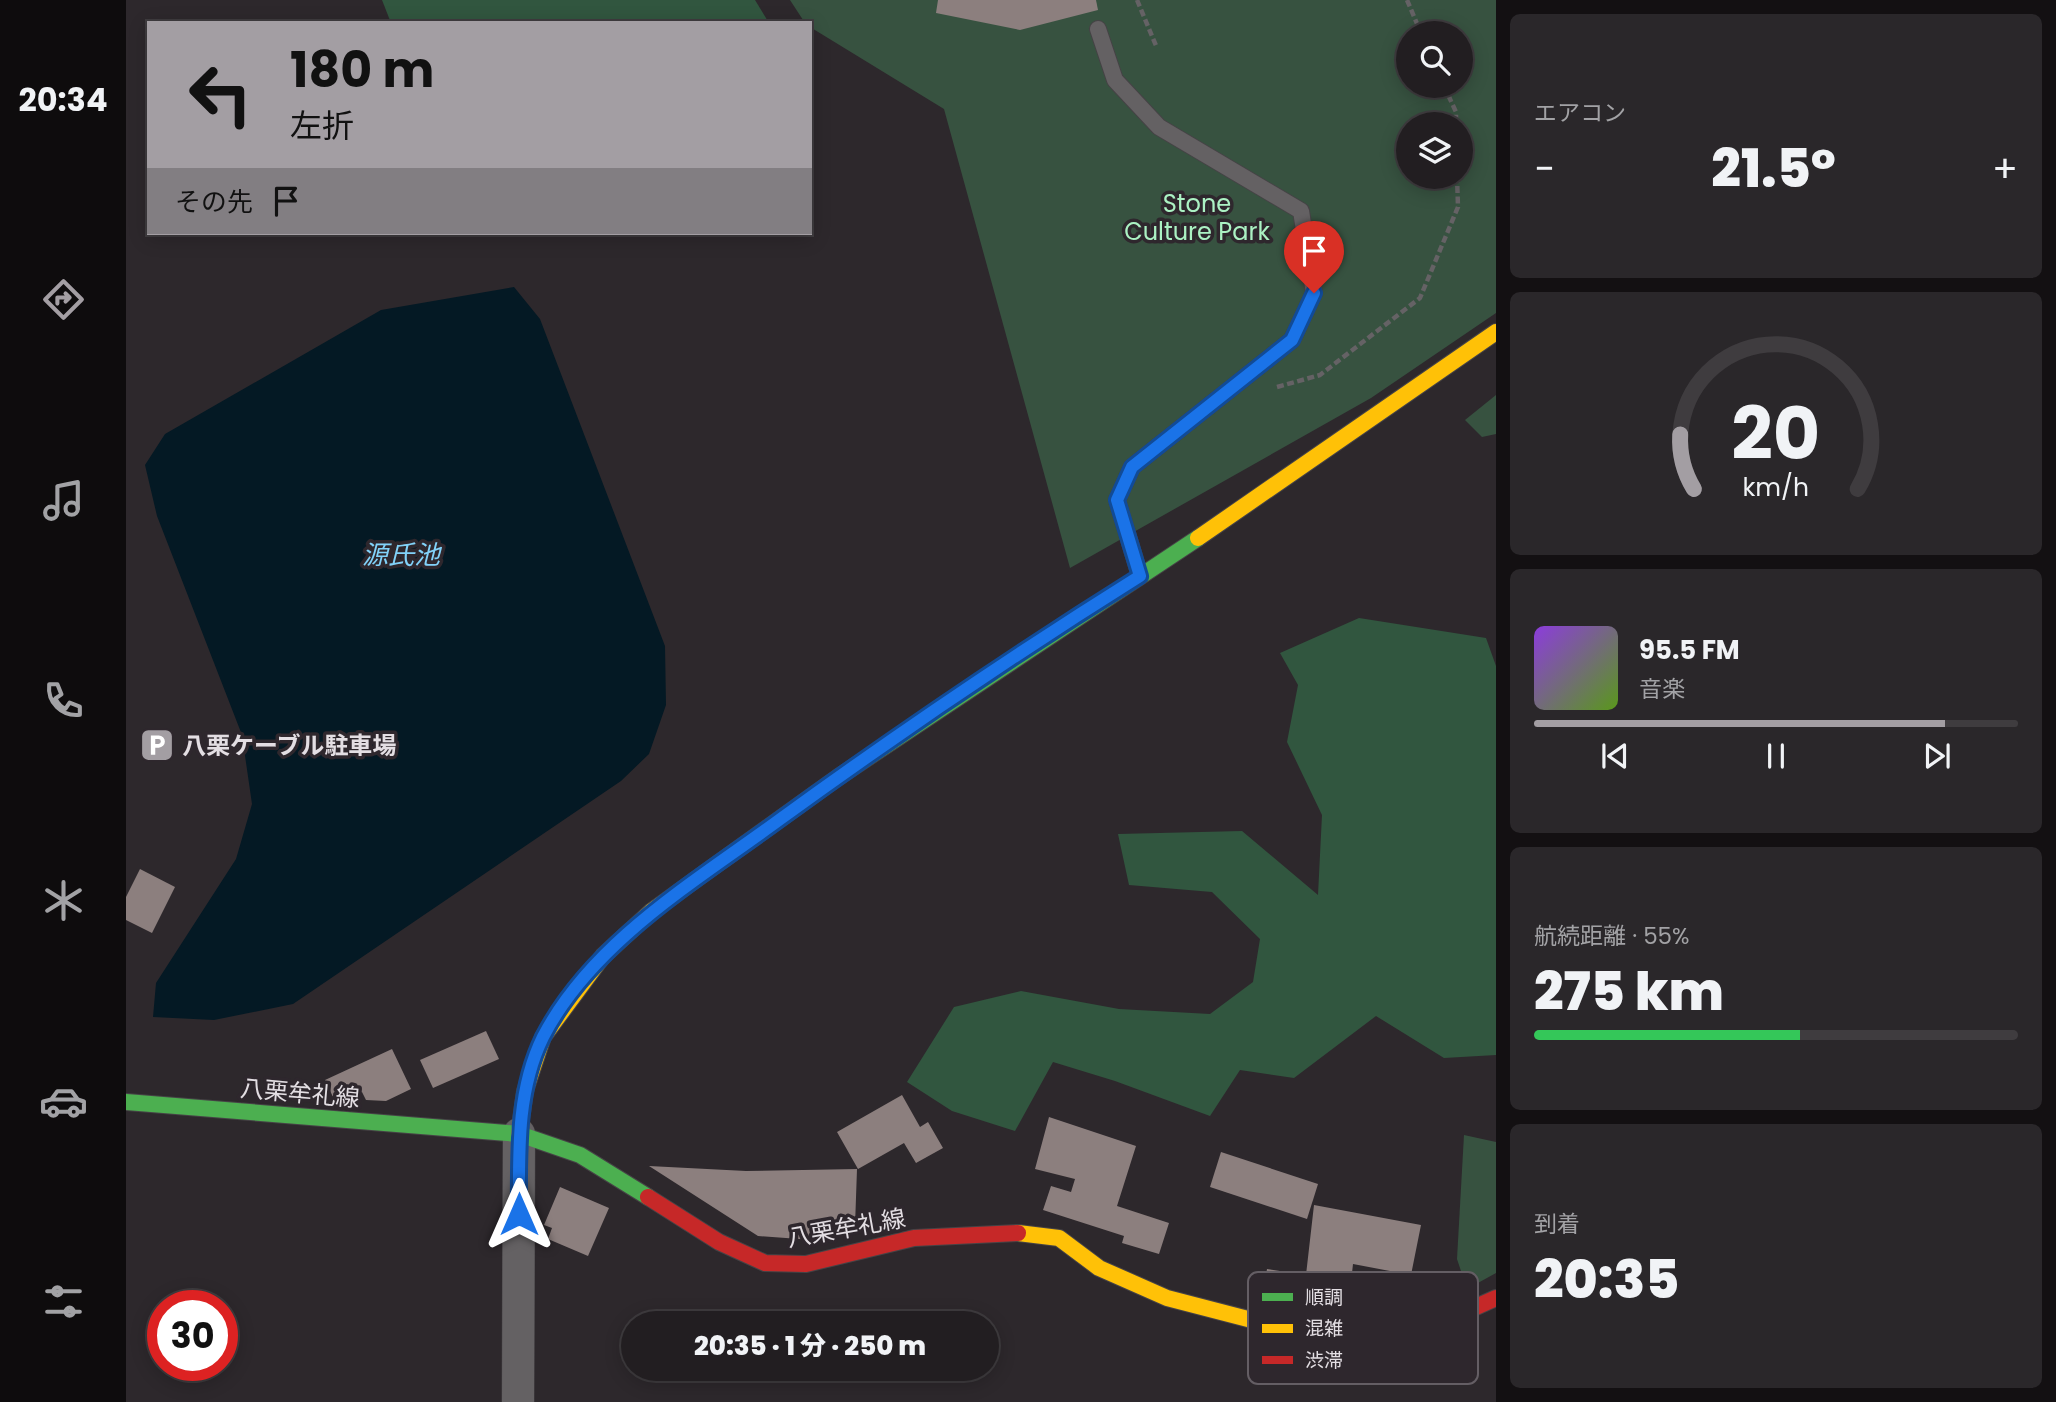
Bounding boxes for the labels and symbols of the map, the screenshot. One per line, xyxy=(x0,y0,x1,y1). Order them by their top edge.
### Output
park label: Stone Culture Park xyxy=(1124,187,1270,248)
pin xyxy=(1284,221,1344,293)
water label: 源氏池 xyxy=(362,537,443,573)
parking icon: 八栗ケーブル駐車場 xyxy=(138,726,176,764)
place label: 八栗ケーブル駐車場 xyxy=(182,729,397,762)
street label: 八栗牟礼線 xyxy=(239,1071,361,1115)
position arrow xyxy=(482,1177,556,1251)
street label: 八栗牟礼線 xyxy=(784,1201,908,1255)
legend xyxy=(1248,1272,1478,1384)
text: 順調 xyxy=(1305,1284,1343,1311)
speed limit sign: 30 xyxy=(147,1290,238,1381)
text: 混雑 xyxy=(1305,1315,1343,1342)
text: 渋滞 xyxy=(1305,1347,1343,1374)

